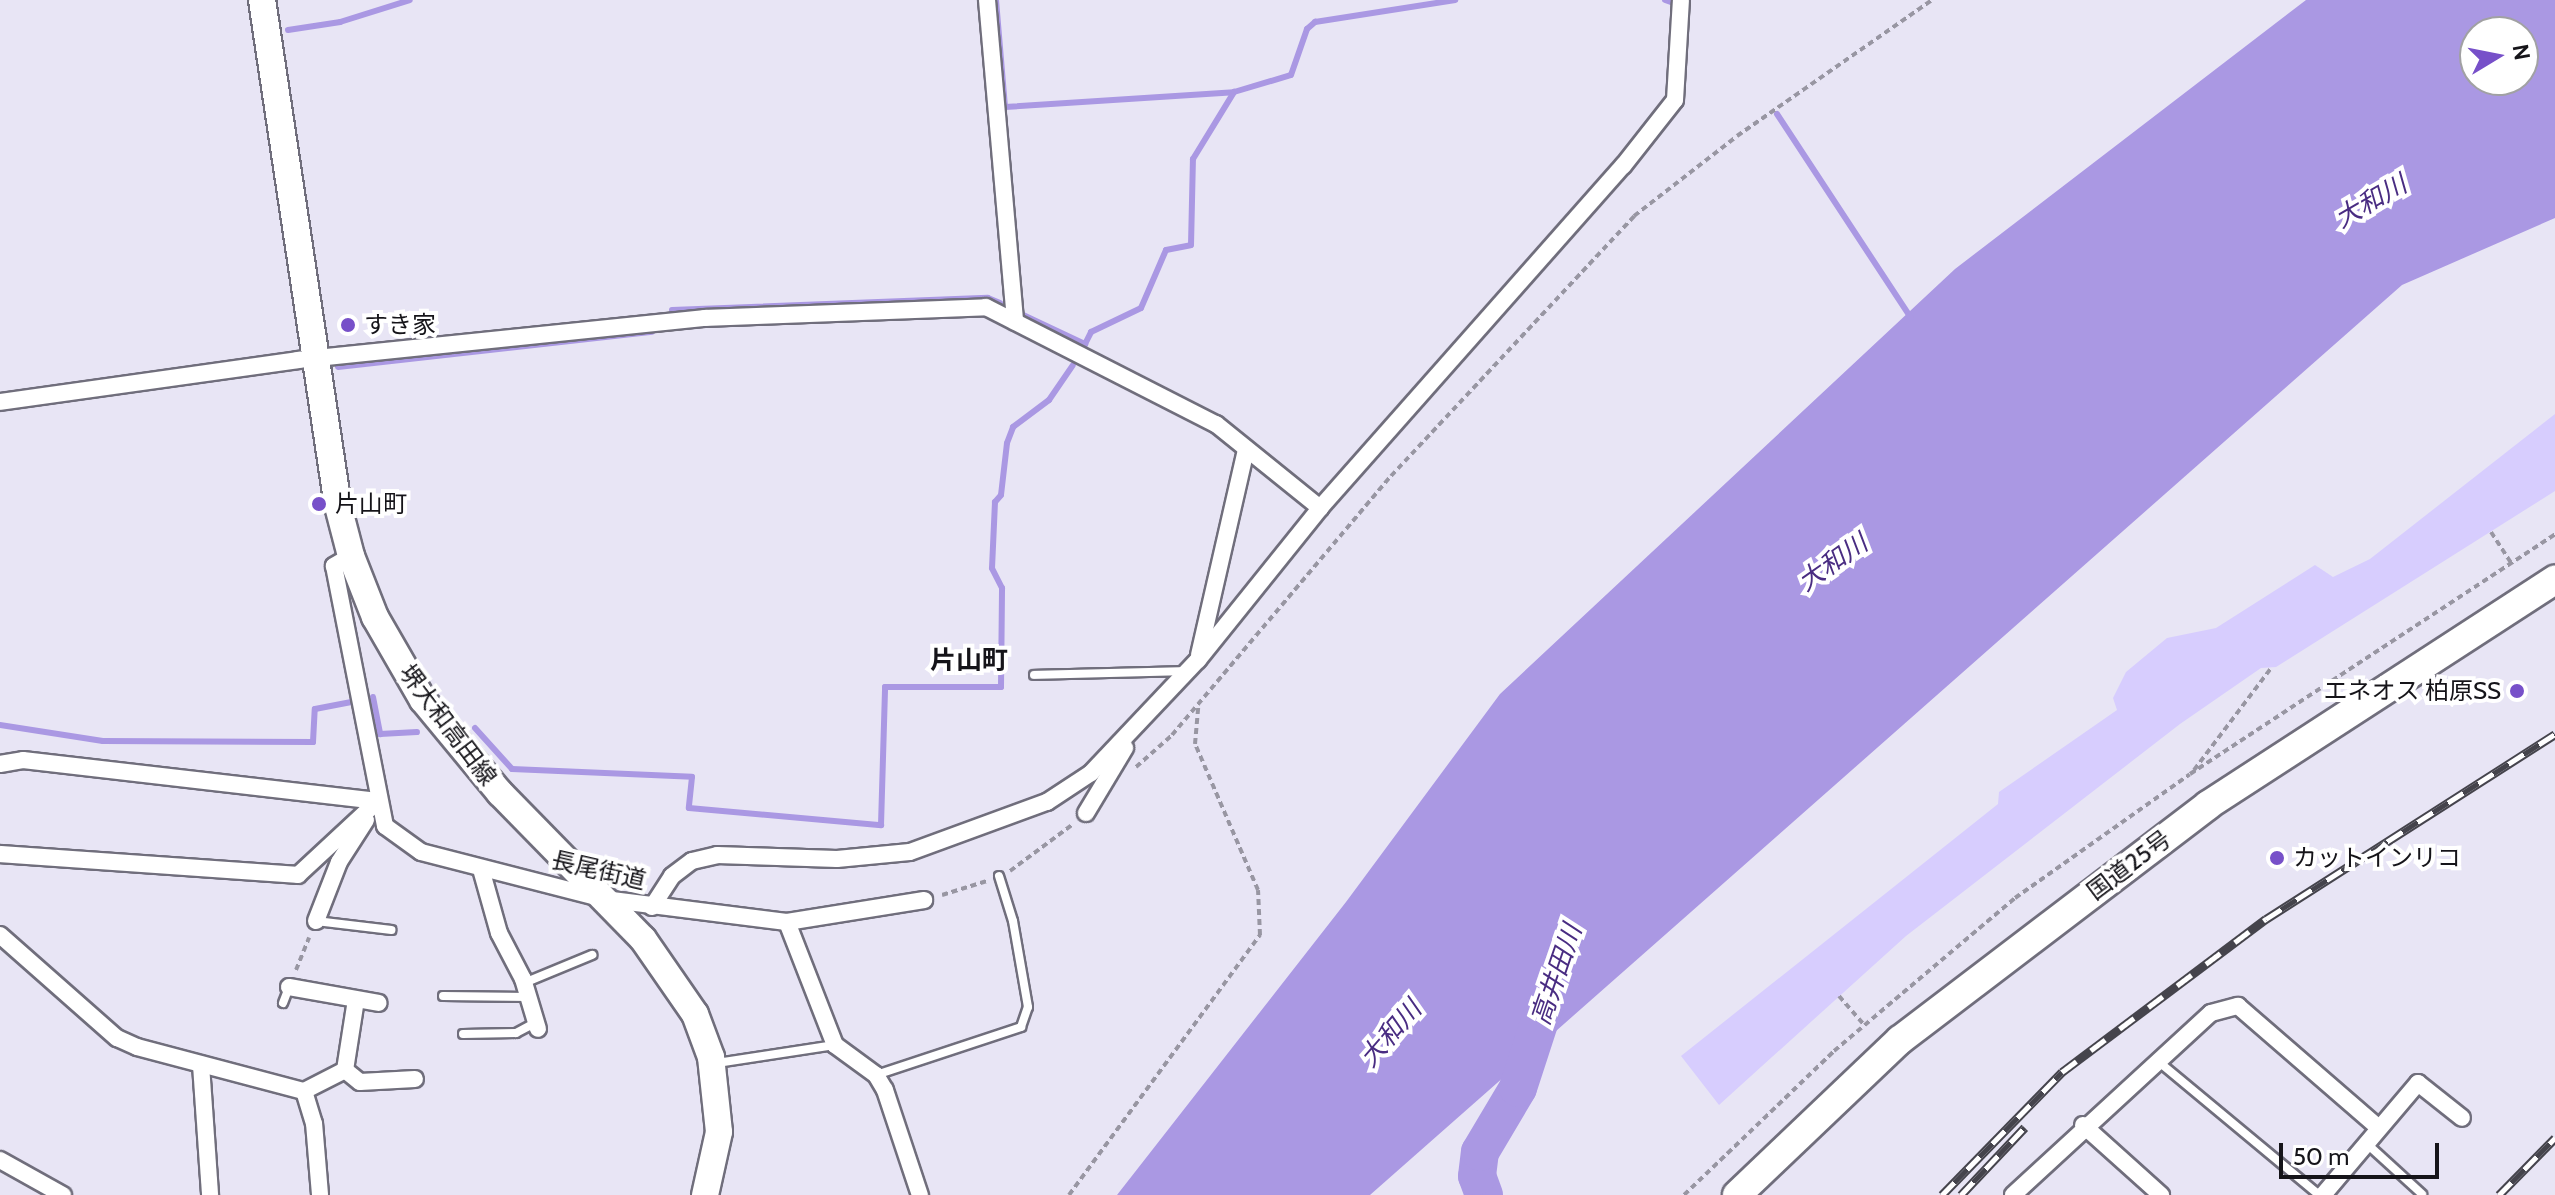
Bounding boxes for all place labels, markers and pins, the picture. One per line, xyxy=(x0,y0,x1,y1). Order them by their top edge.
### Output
place label: すき家 xyxy=(364,311,436,339)
marker: すき家 xyxy=(339,316,357,334)
place label: 片山町 xyxy=(335,490,407,518)
marker: 片山町 xyxy=(310,495,328,513)
place label: エネオス 柏原SS xyxy=(2324,677,2501,705)
marker: エネオス 柏原SS xyxy=(2508,682,2526,700)
place label: カットインリコ xyxy=(2293,844,2461,872)
marker: カットインリコ xyxy=(2268,849,2286,867)

